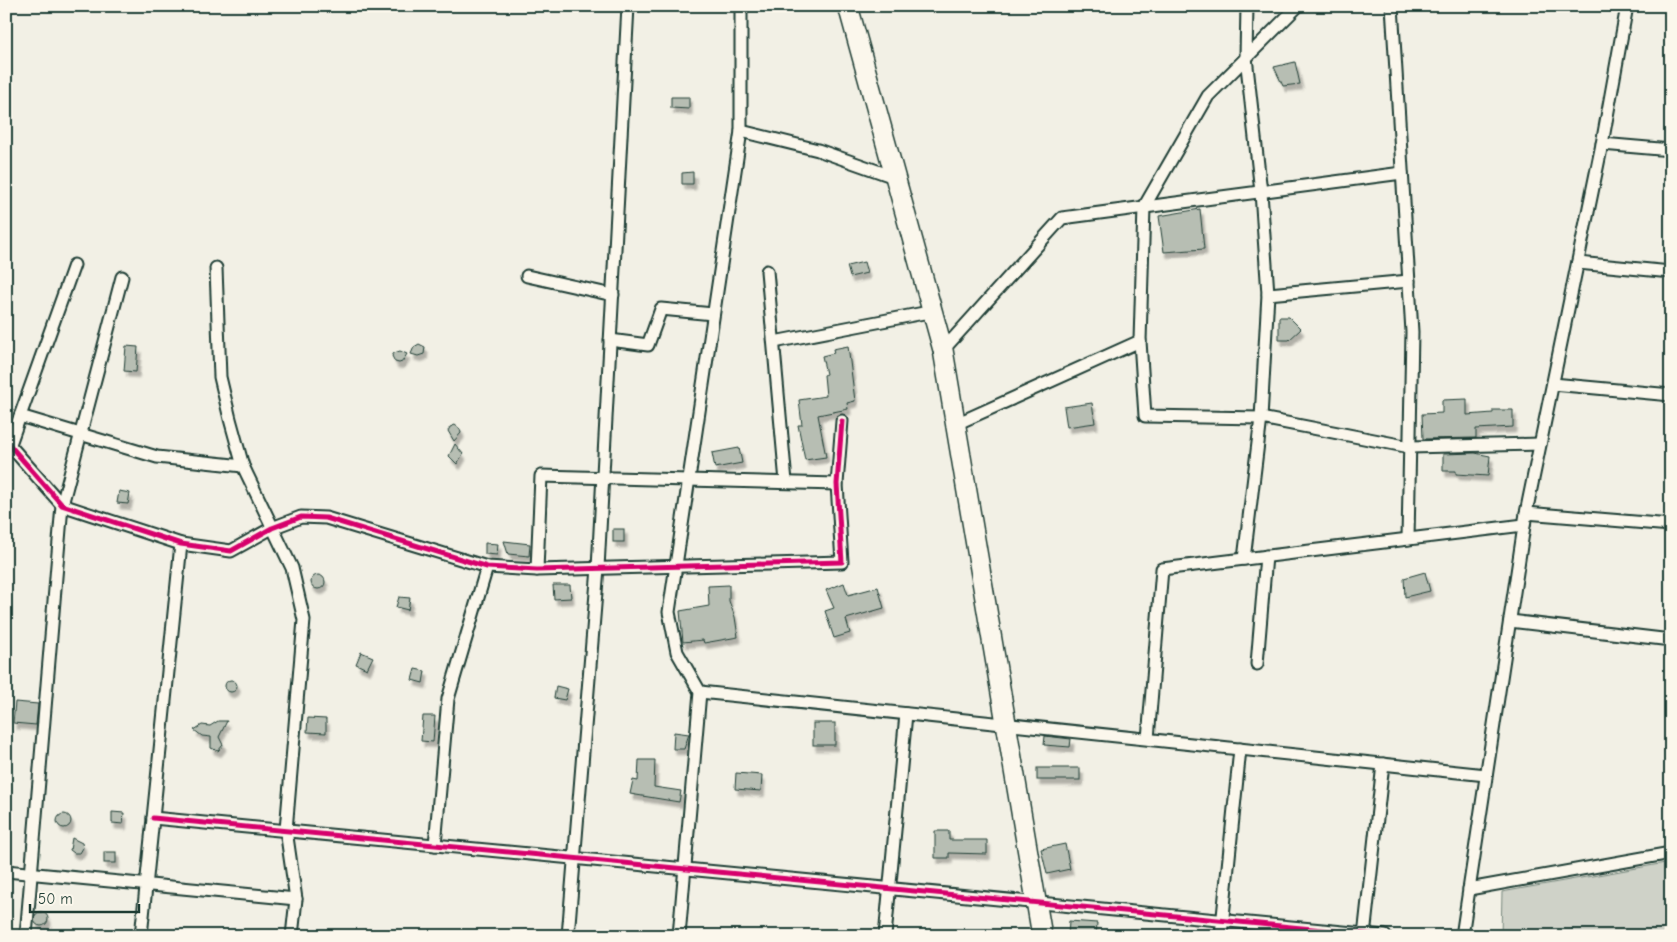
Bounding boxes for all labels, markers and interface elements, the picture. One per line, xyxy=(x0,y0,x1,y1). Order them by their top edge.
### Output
scale bar xyxy=(30,882,139,914)
text: 50 m xyxy=(38,890,73,908)

